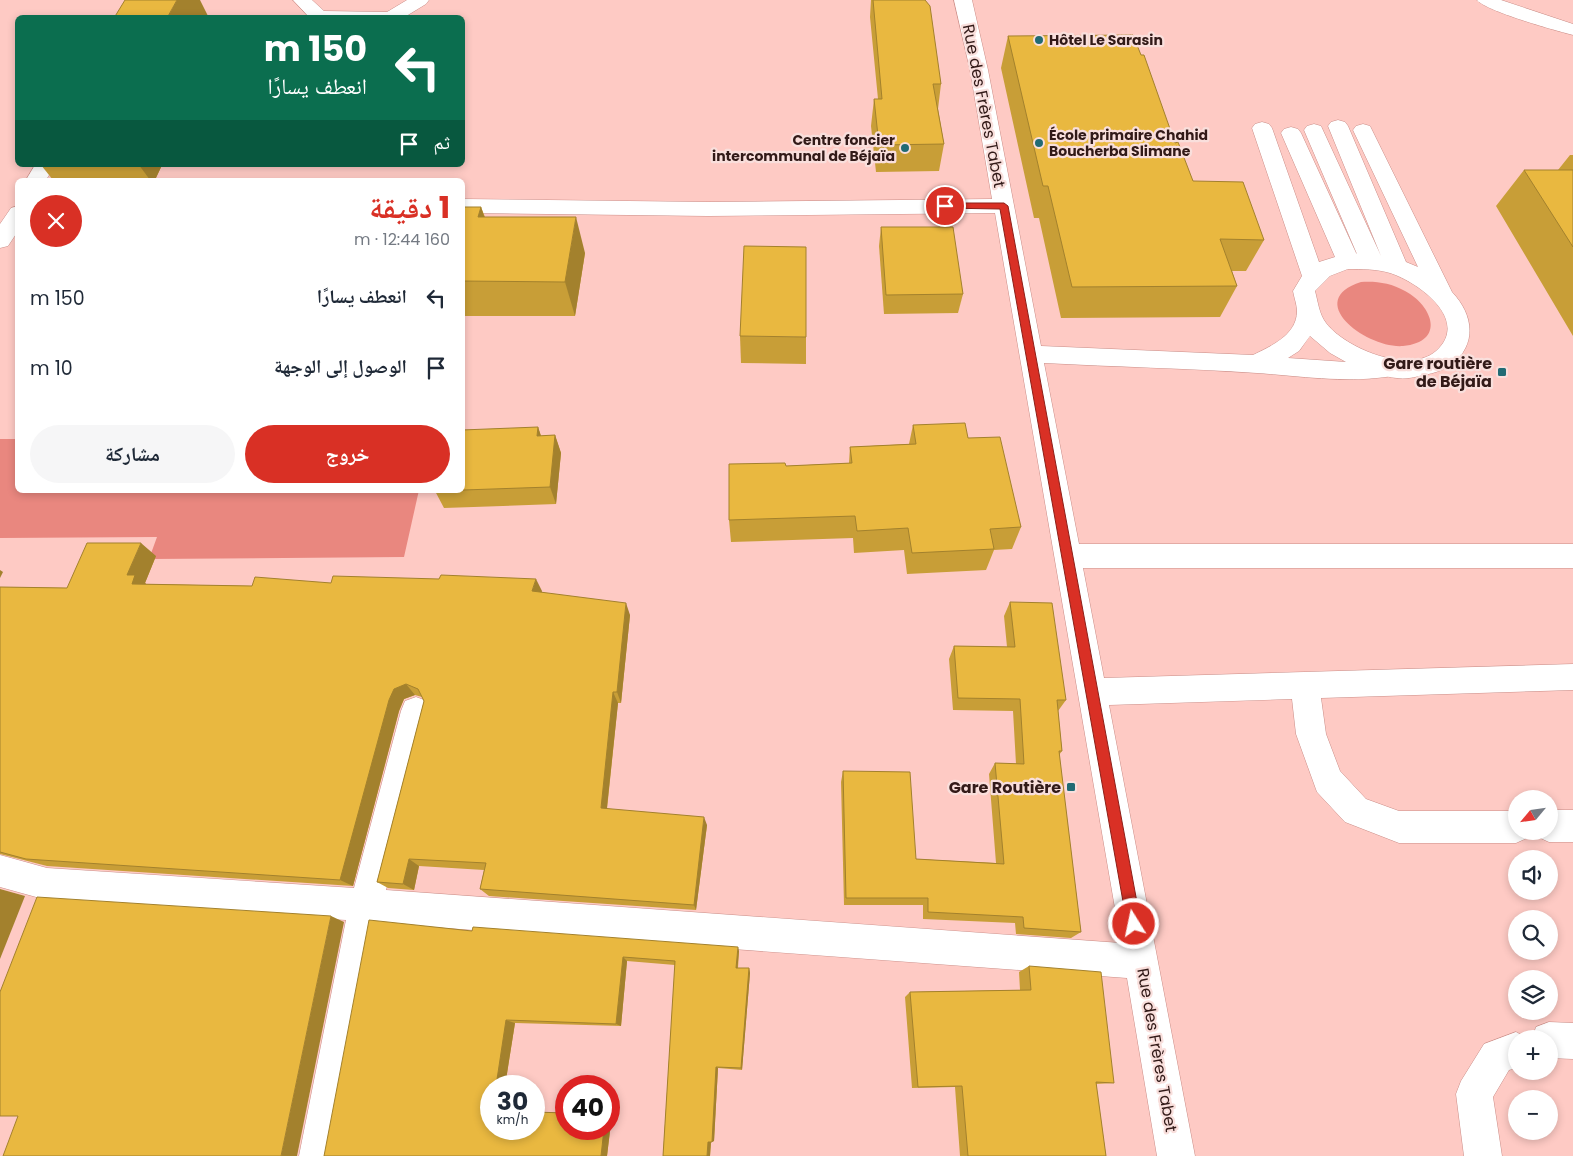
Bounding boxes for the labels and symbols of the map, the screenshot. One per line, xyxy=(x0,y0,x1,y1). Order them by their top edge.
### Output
street label: Rue des Frères Tabet xyxy=(957,22,1011,190)
place label: Hôtel Le Sarasin xyxy=(1049,30,1163,50)
marker: Hôtel Le Sarasin xyxy=(1033,34,1045,46)
place label: École primaire Chahid Boucherba Slimane xyxy=(1049,125,1208,161)
place label: Centre foncier intercommunal de Béjaïa xyxy=(712,130,895,166)
marker: École primaire Chahid Boucherba Slimane xyxy=(1033,137,1045,149)
marker: Centre foncier intercommunal de Béjaïa xyxy=(899,142,911,154)
pin xyxy=(924,185,966,227)
place label: Gare routière de Béjaïa xyxy=(1383,352,1492,393)
marker: Gare routière de Béjaïa xyxy=(1496,366,1508,378)
place label: Gare Routière xyxy=(949,776,1061,799)
marker: Gare Routière xyxy=(1065,781,1077,793)
north arrow xyxy=(1508,790,1558,840)
position arrow xyxy=(1107,897,1159,949)
street label: Rue des Frères Tabet xyxy=(1131,966,1183,1134)
speed limit sign: 40 xyxy=(555,1075,620,1140)

